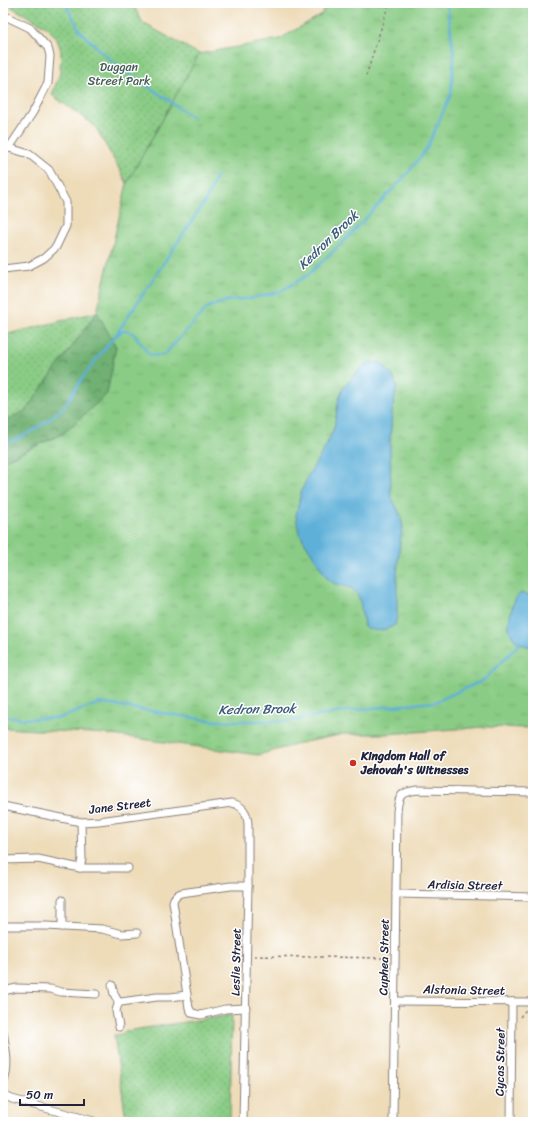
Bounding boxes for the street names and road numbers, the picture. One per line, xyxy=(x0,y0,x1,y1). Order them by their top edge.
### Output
street label: Jane Street xyxy=(87,791,152,821)
street label: Ardisia Street xyxy=(426,873,504,897)
street label: Cuphea Street xyxy=(372,918,396,996)
street label: Leslie Street xyxy=(224,928,248,996)
street label: Alstonia Street xyxy=(422,978,505,1002)
street label: Cycas Street xyxy=(488,1027,512,1096)

